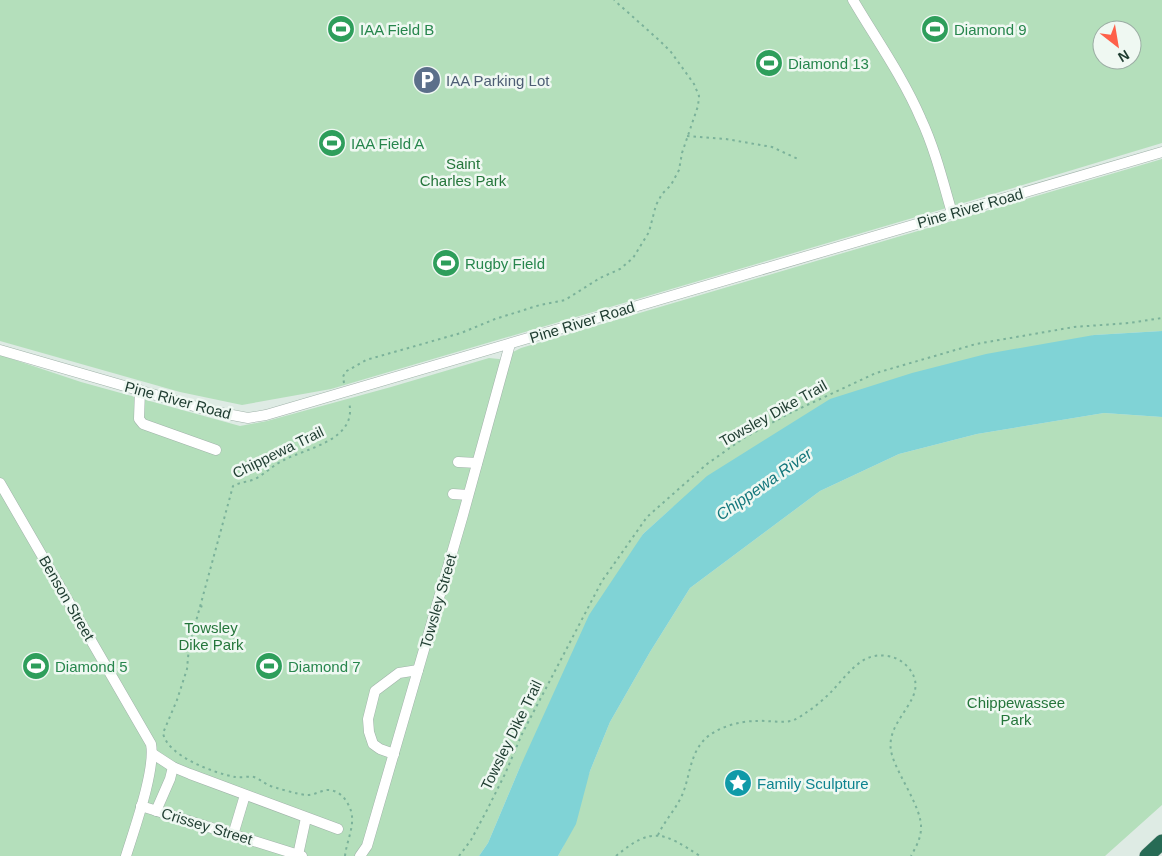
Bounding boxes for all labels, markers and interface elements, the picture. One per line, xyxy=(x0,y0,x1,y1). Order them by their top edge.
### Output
sports icon: IAA Field B xyxy=(326,14,356,44)
sports icon: Diamond 9 xyxy=(920,14,950,44)
north arrow xyxy=(1092,20,1142,70)
place label: IAA Field B xyxy=(360,21,434,38)
place label: Diamond 9 xyxy=(954,21,1027,38)
text: N xyxy=(1115,47,1132,66)
sports icon: Diamond 13 xyxy=(754,48,784,78)
place label: Diamond 13 xyxy=(788,55,869,72)
parking icon: IAA Parking Lot xyxy=(412,65,442,95)
place label: IAA Parking Lot xyxy=(446,72,550,89)
sports icon: IAA Field A xyxy=(317,128,347,158)
place label: IAA Field A xyxy=(351,135,424,152)
park label: Saint Charles Park xyxy=(420,155,507,189)
street label: Pine River Road xyxy=(915,185,1025,231)
sports icon: Rugby Field xyxy=(431,248,461,278)
place label: Rugby Field xyxy=(465,255,545,272)
street label: Pine River Road xyxy=(527,298,637,346)
street label: Towsley Dike Trail xyxy=(716,376,830,450)
street label: Pine River Road xyxy=(123,378,233,422)
street label: Chippewa Trail xyxy=(230,423,326,481)
water label: Chippewa River xyxy=(713,444,816,523)
street label: Towsley Street xyxy=(416,551,460,650)
street label: Benson Street xyxy=(36,553,99,644)
park label: Towsley Dike Park xyxy=(178,619,244,653)
sports icon: Diamond 5 xyxy=(21,651,51,681)
sports icon: Diamond 7 xyxy=(254,651,284,681)
place label: Diamond 5 xyxy=(55,658,128,675)
place label: Diamond 7 xyxy=(288,658,361,675)
street label: Towsley Dike Trail xyxy=(477,677,545,793)
park label: Chippewassee Park xyxy=(967,694,1065,728)
place icon: Family Sculpture xyxy=(723,768,753,798)
place label: Family Sculpture xyxy=(757,775,869,792)
street label: Crissey Street xyxy=(159,804,255,848)

